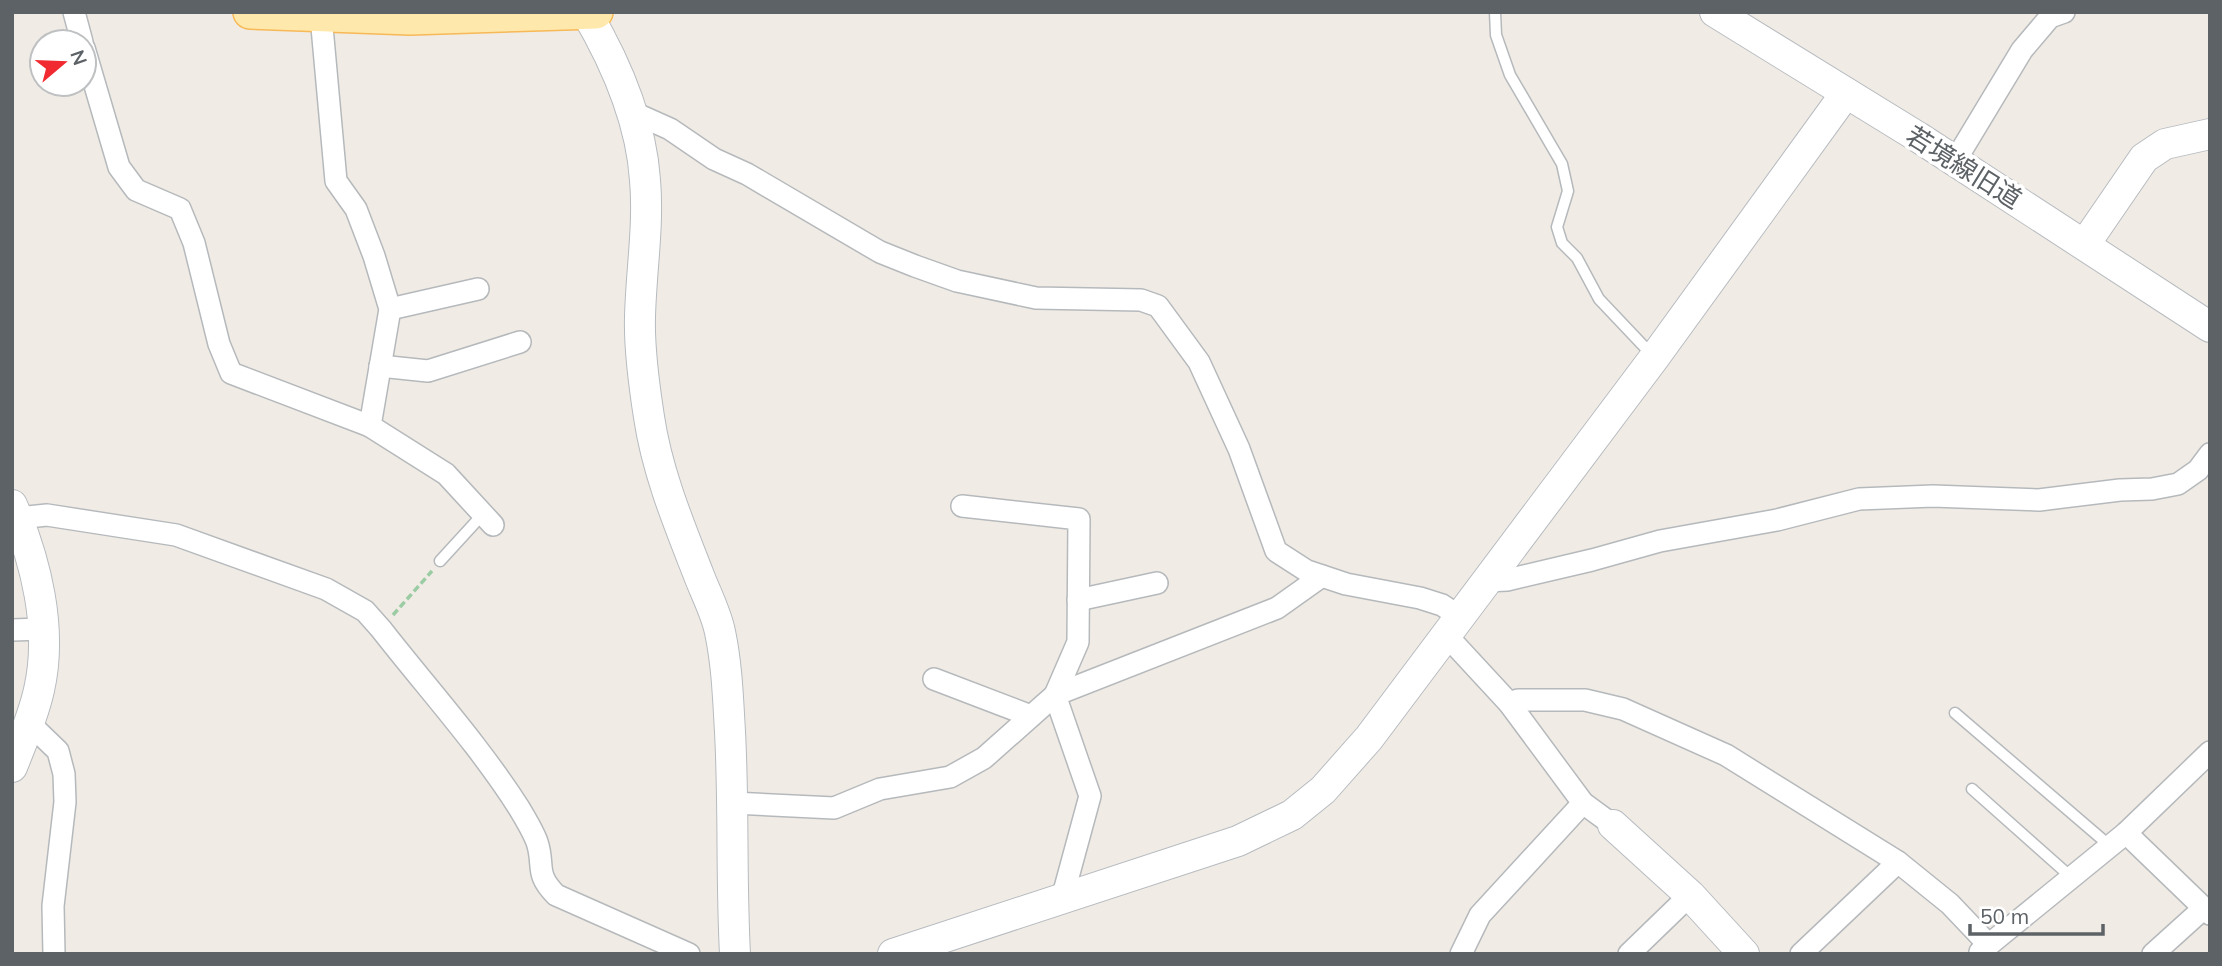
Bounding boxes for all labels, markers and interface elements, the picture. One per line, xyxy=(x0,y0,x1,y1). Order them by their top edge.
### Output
north arrow xyxy=(28,28,98,98)
text: N xyxy=(65,47,93,68)
street label: 若境線旧道 xyxy=(1900,119,2028,215)
scale bar xyxy=(1970,892,2103,936)
text: 50 m xyxy=(1980,903,2029,929)

